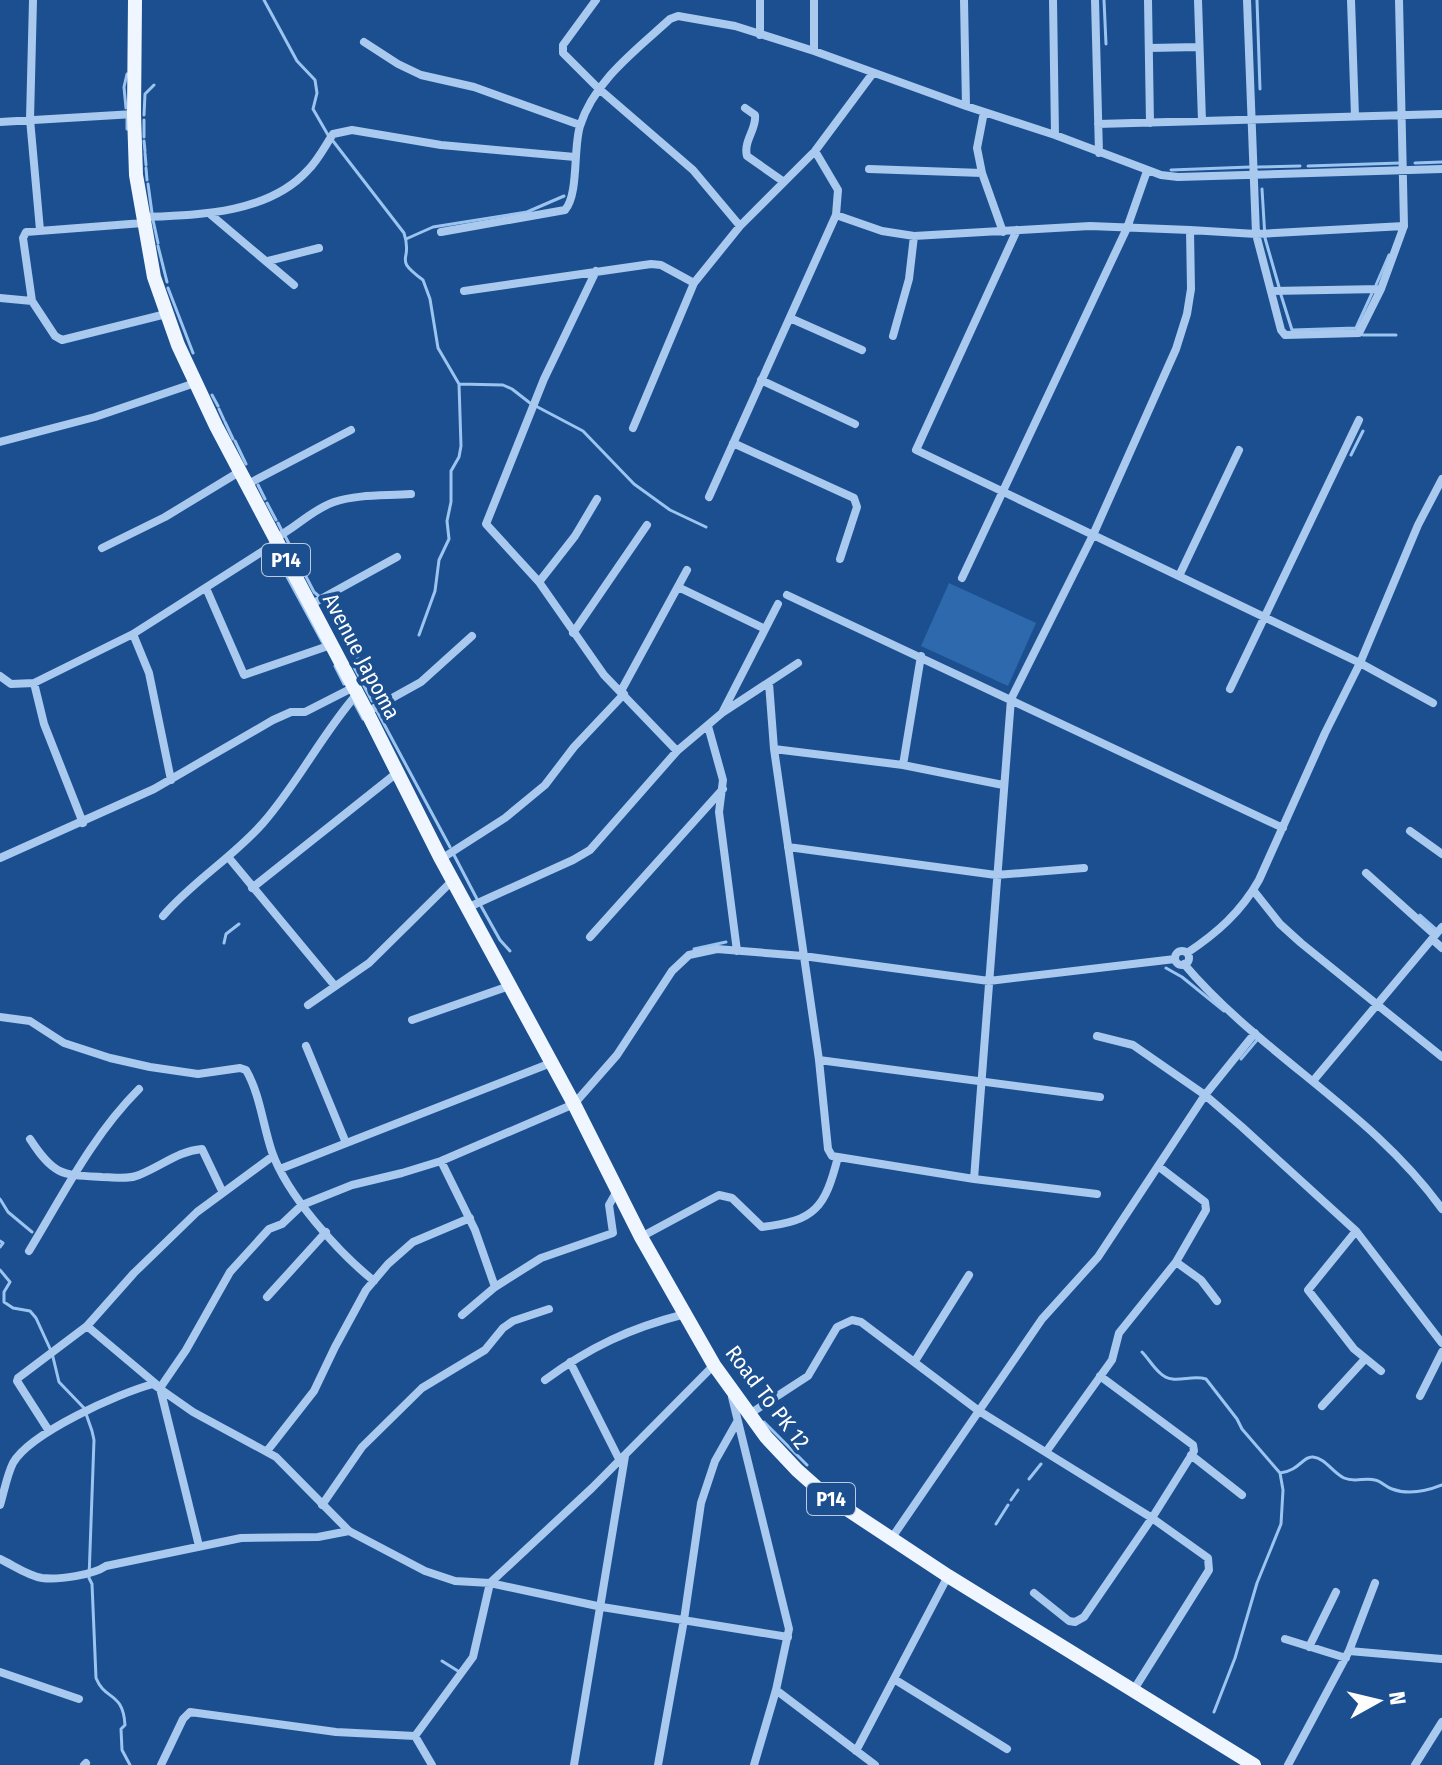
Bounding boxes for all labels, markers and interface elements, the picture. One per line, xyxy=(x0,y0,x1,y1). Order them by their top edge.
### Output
road number: P14 xyxy=(262,544,310,576)
street label: Avenue Japoma xyxy=(317,589,406,724)
street label: Road To PK 12 xyxy=(720,1340,815,1455)
road number: P14 xyxy=(807,1483,855,1515)
north arrow xyxy=(1338,1661,1418,1741)
text: N xyxy=(1383,1690,1412,1707)

